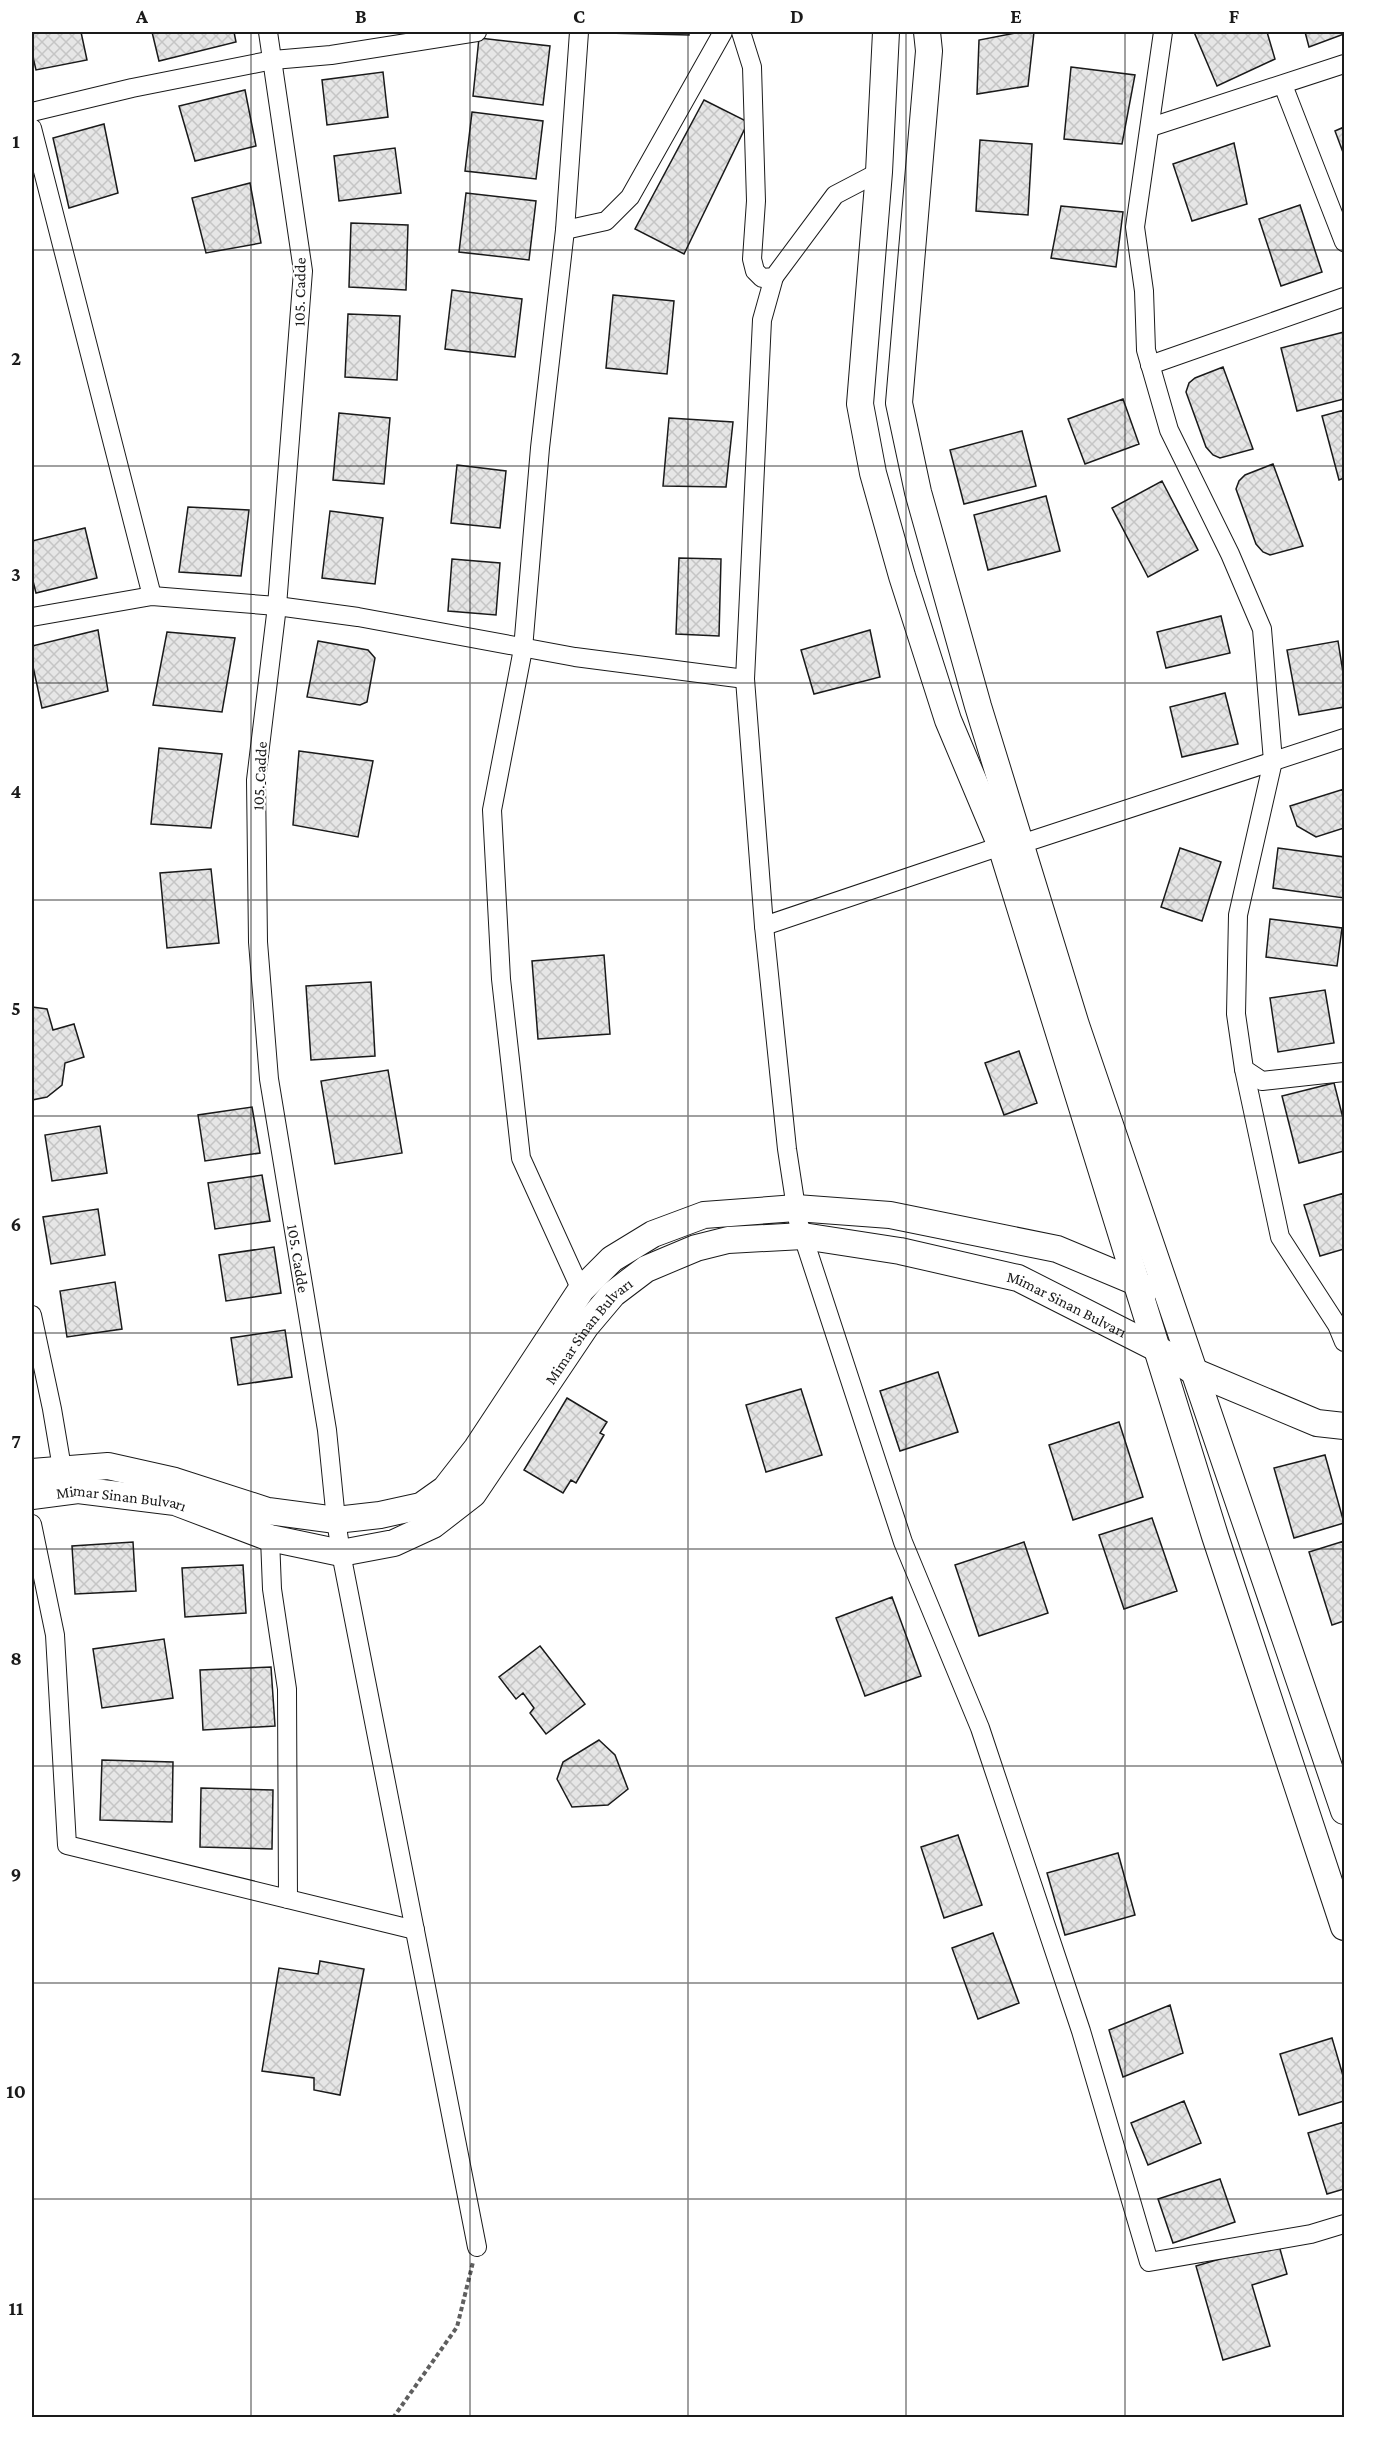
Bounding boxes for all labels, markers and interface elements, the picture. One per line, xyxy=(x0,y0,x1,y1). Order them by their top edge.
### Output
text: A xyxy=(135,5,149,27)
text: B xyxy=(355,5,367,27)
text: C xyxy=(573,5,585,27)
text: D xyxy=(790,5,804,27)
text: E xyxy=(1010,5,1022,27)
text: F xyxy=(1229,5,1240,27)
text: 1 xyxy=(12,130,20,152)
street label: 105. Cadde xyxy=(290,257,309,327)
text: 2 xyxy=(11,347,21,369)
text: 3 xyxy=(11,563,21,585)
street label: 105. Cadde xyxy=(249,741,270,811)
text: 4 xyxy=(11,780,22,802)
text: 5 xyxy=(11,997,21,1019)
text: 6 xyxy=(11,1213,21,1235)
street label: 105. Cadde xyxy=(284,1223,312,1294)
street label: Mimar Sinan Bulvarı xyxy=(1005,1268,1129,1341)
street label: Mimar Sinan Bulvarı xyxy=(541,1275,636,1388)
text: 7 xyxy=(11,1430,21,1452)
street label: Mimar Sinan Bulvarı xyxy=(55,1481,189,1515)
text: 8 xyxy=(10,1647,22,1669)
text: 9 xyxy=(11,1863,21,1885)
text: 10 xyxy=(6,2080,26,2102)
text: 11 xyxy=(9,2297,24,2319)

